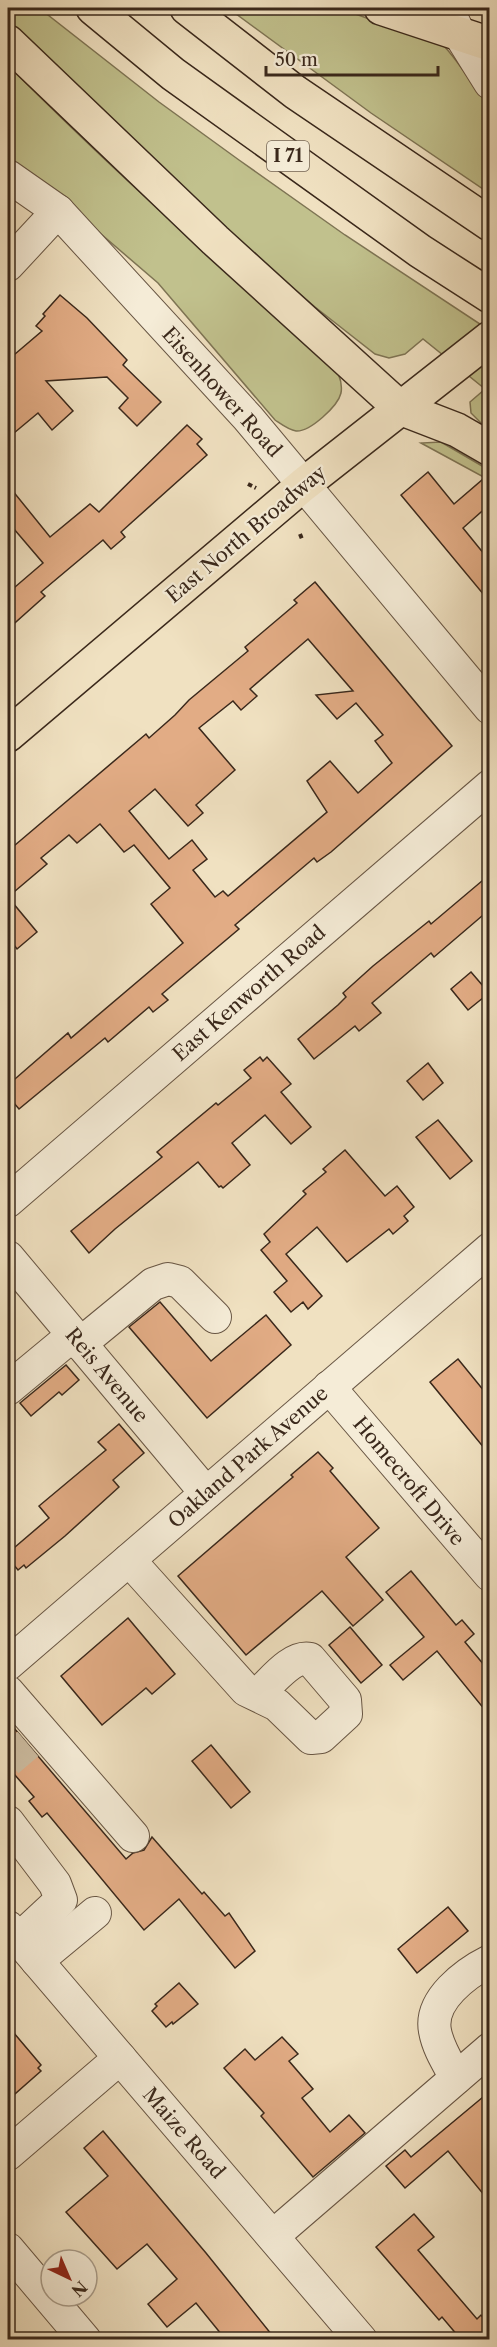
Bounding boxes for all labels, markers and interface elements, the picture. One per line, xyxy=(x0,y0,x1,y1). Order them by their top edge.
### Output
scale bar xyxy=(266,39,438,77)
text: 50 m xyxy=(275,49,318,71)
road number: I 71 xyxy=(267,141,309,171)
street label: Eisenhower Road xyxy=(157,322,287,462)
street label: East North Broadway xyxy=(161,460,331,608)
street label: East Kenworth Road xyxy=(168,920,330,1066)
street label: Reis Avenue xyxy=(60,1323,154,1427)
street label: Oakland Park Avenue xyxy=(163,1381,333,1533)
street label: Homecroft Drive xyxy=(348,1412,470,1550)
street label: Maize Road xyxy=(138,2082,230,2184)
north arrow xyxy=(39,2248,99,2308)
text: N xyxy=(67,2277,91,2301)

